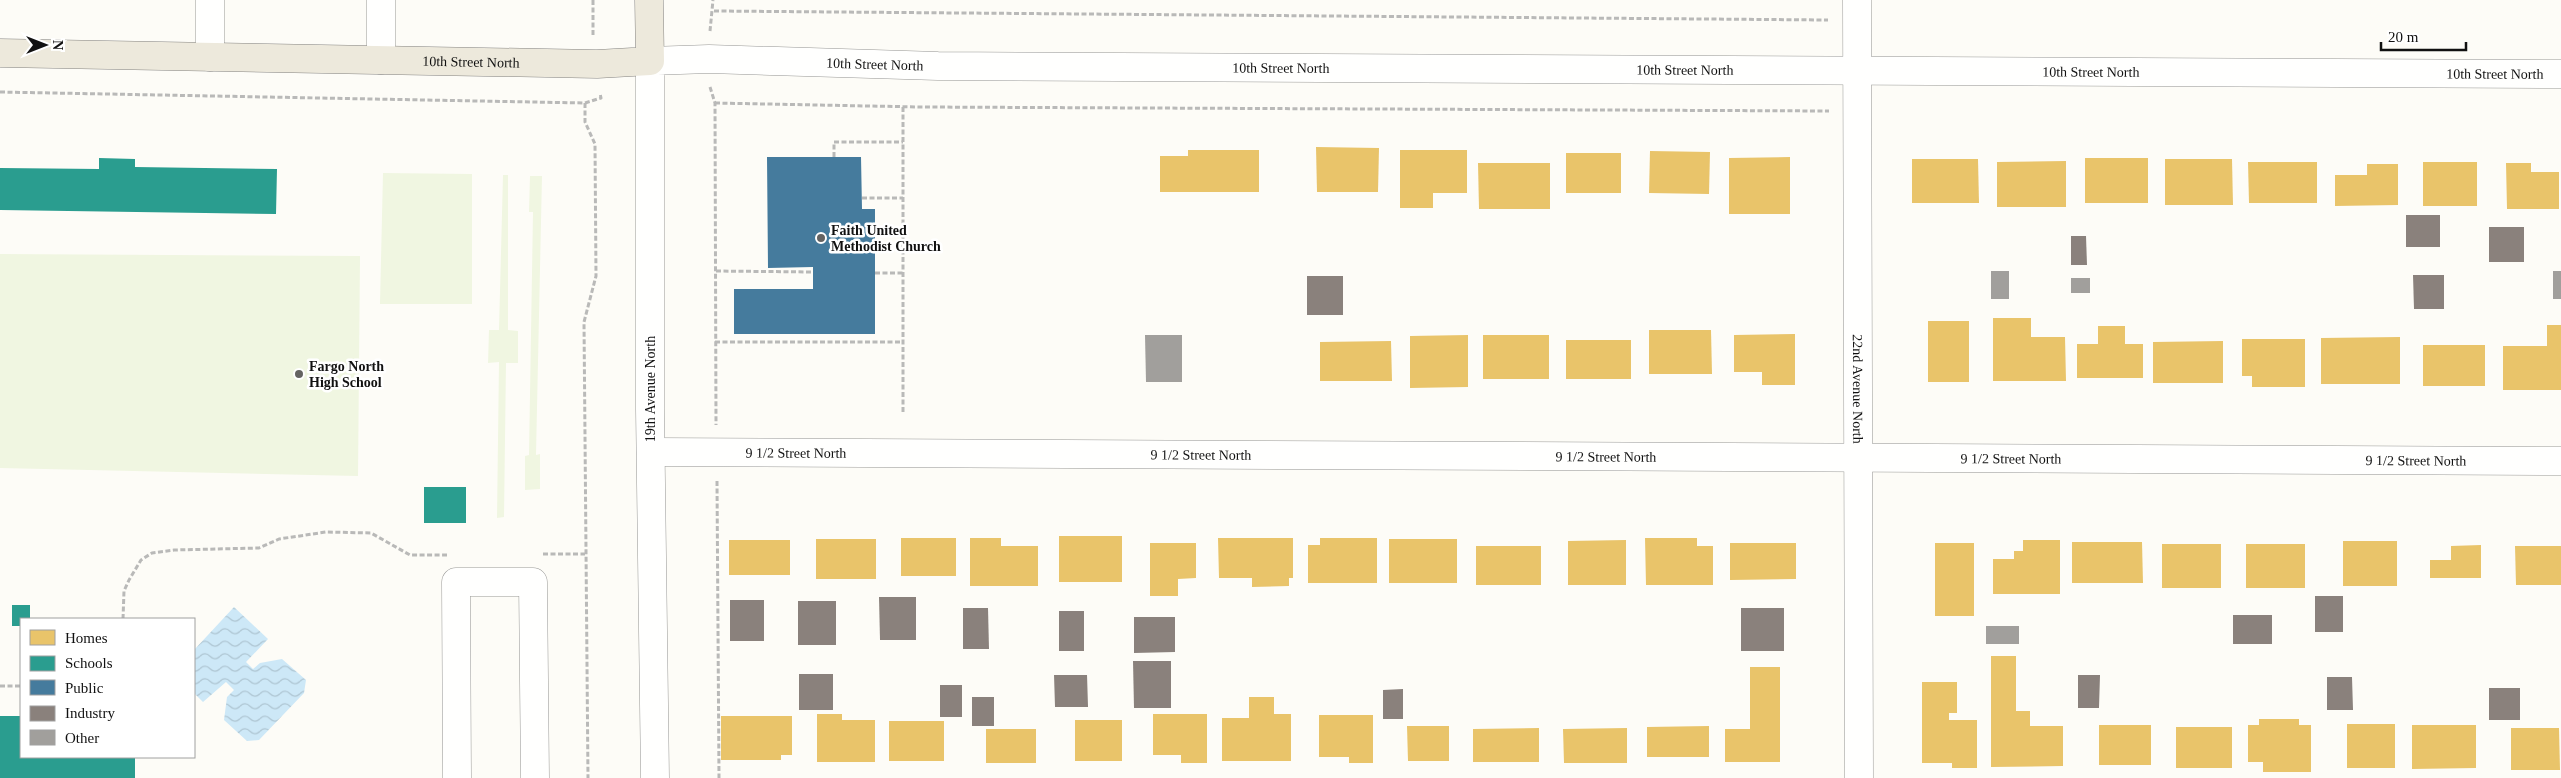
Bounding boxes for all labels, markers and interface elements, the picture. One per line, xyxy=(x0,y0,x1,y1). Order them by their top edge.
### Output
north arrow xyxy=(20,20,70,70)
scale bar xyxy=(2381,20,2466,52)
text: 20 m xyxy=(2388,29,2419,45)
text: N xyxy=(50,40,65,50)
street label: 10th Street North xyxy=(422,54,520,71)
street label: 10th Street North xyxy=(826,56,924,74)
street label: 10th Street North xyxy=(1232,60,1329,76)
street label: 10th Street North xyxy=(1636,62,1733,78)
street label: 10th Street North xyxy=(2042,64,2139,80)
street label: 10th Street North xyxy=(2446,66,2543,82)
place label: Faith United Methodist Church xyxy=(831,223,941,254)
marker: Faith United Methodist Church xyxy=(815,232,827,244)
street label: 22nd Avenue North xyxy=(1850,334,1865,444)
street label: 19th Avenue North xyxy=(643,336,658,442)
place label: Fargo North High School xyxy=(309,359,384,390)
marker: Fargo North High School xyxy=(293,368,305,380)
street label: 9 1/2 Street North xyxy=(746,445,846,461)
street label: 9 1/2 Street North xyxy=(1151,447,1251,463)
street label: 9 1/2 Street North xyxy=(1556,449,1656,465)
street label: 9 1/2 Street North xyxy=(1961,451,2061,467)
street label: 9 1/2 Street North xyxy=(2366,453,2466,469)
legend xyxy=(20,618,195,758)
text: Homes xyxy=(65,630,108,646)
text: Schools xyxy=(65,655,113,671)
text: Public xyxy=(65,680,104,696)
text: Industry xyxy=(65,705,115,721)
text: Other xyxy=(65,730,99,746)

